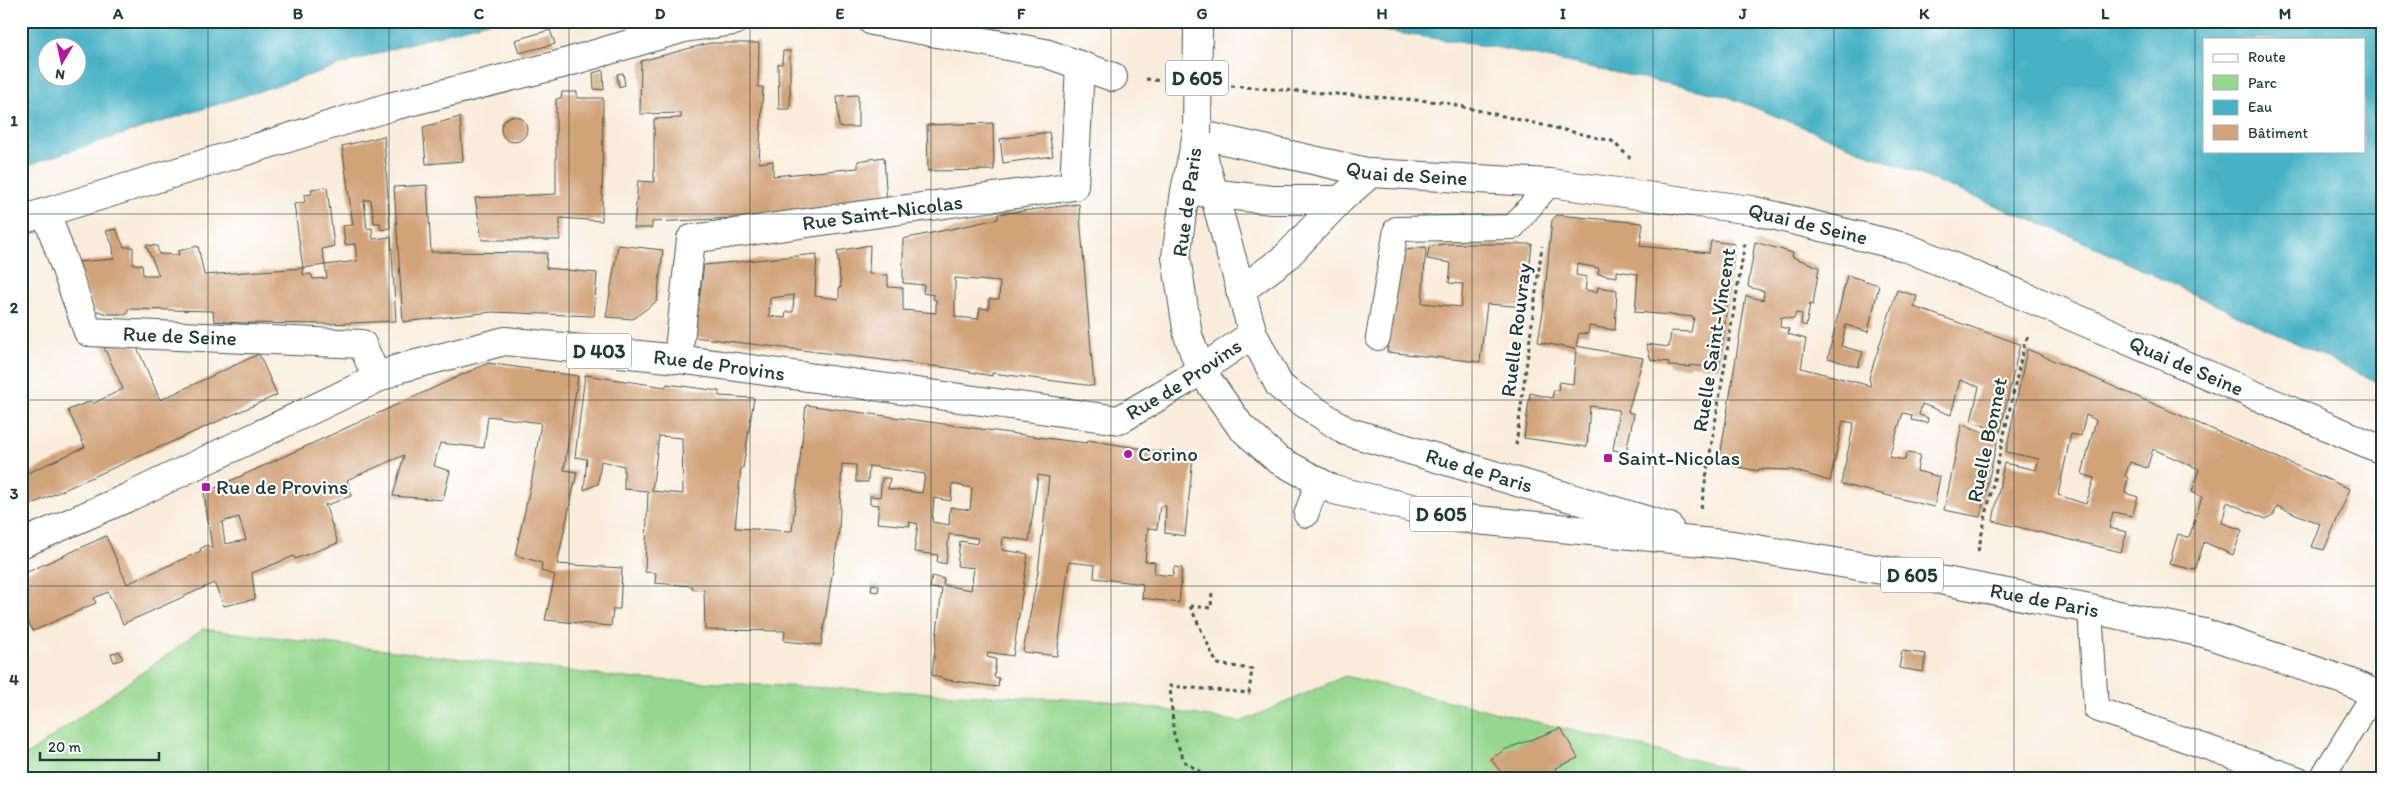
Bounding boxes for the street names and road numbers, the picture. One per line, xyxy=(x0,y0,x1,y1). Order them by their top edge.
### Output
road number: D 605 xyxy=(1166,60,1228,96)
street label: Rue de Paris xyxy=(1166,146,1207,258)
street label: Quai de Seine xyxy=(1344,155,1468,190)
street label: Rue Saint-Nicolas xyxy=(801,189,964,235)
street label: Quai de Seine xyxy=(1746,197,1870,250)
street label: Ruelle Saint-Vincent xyxy=(1687,246,1740,434)
street label: Ruelle Rouvray xyxy=(1495,261,1536,398)
street label: Rue de Seine xyxy=(122,321,237,351)
street label: Quai de Seine xyxy=(2125,330,2247,401)
street label: Rue de Provins xyxy=(1121,333,1246,425)
road number: D 403 xyxy=(566,334,632,368)
street label: Rue de Provins xyxy=(652,344,787,386)
street label: Ruelle Bonnet xyxy=(1961,375,2012,505)
street label: Rue de Paris xyxy=(1423,442,1536,498)
road number: D 605 xyxy=(1410,496,1472,532)
road number: D 605 xyxy=(1881,558,1943,592)
street label: Rue de Paris xyxy=(1988,577,2102,623)

